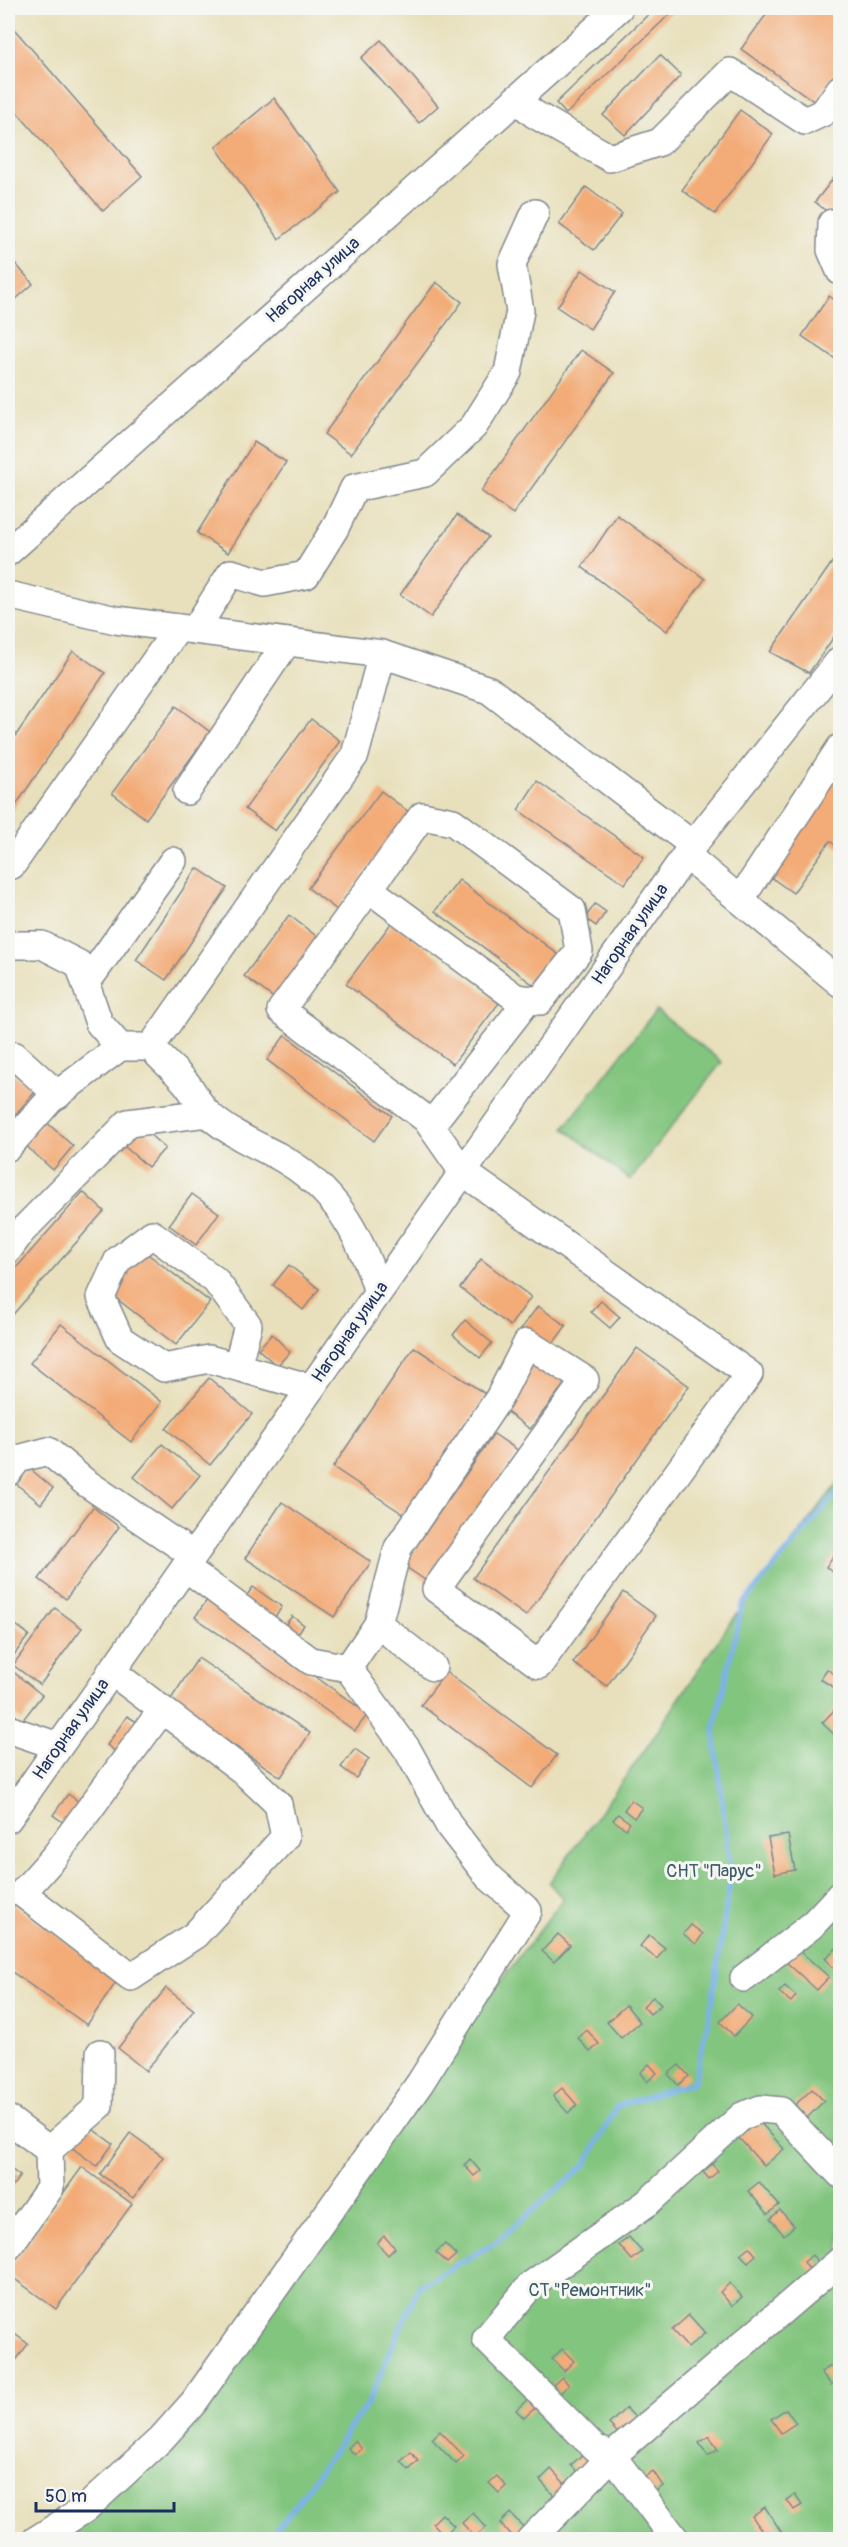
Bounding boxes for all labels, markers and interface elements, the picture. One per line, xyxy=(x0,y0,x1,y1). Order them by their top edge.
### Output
street label: Нагорная улица xyxy=(261,232,365,328)
street label: Нагорная улица xyxy=(587,879,673,989)
street label: Нагорная улица xyxy=(307,1277,393,1387)
street label: Нагорная улица xyxy=(28,1674,114,1784)
park label: СНТ "Парус" xyxy=(666,1860,762,1883)
park label: СТ "Ремонтник" xyxy=(528,2279,652,2302)
scale bar xyxy=(36,2475,174,2513)
text: 50 m xyxy=(45,2485,87,2508)

